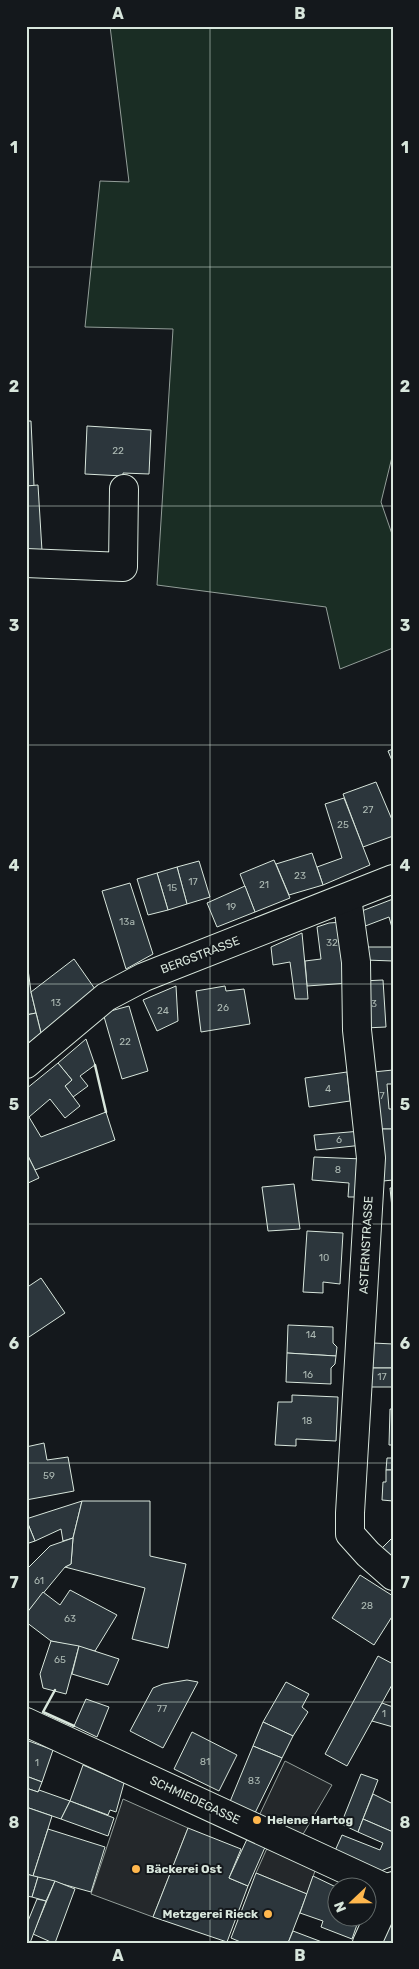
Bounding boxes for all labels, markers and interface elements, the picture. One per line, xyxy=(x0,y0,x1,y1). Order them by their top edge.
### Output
text: A xyxy=(112,4,124,23)
text: B xyxy=(294,4,306,23)
text: 1 xyxy=(10,138,18,157)
text: 1 xyxy=(401,138,409,157)
text: 2 xyxy=(9,377,19,396)
text: 2 xyxy=(400,377,410,396)
house number: 22 xyxy=(112,445,124,457)
text: 3 xyxy=(9,616,19,635)
text: 3 xyxy=(400,616,410,635)
house number: 27 xyxy=(363,804,374,816)
house number: 25 xyxy=(337,819,349,831)
text: 4 xyxy=(9,856,20,875)
text: 4 xyxy=(400,856,411,875)
house number: 23 xyxy=(294,870,306,882)
house number: 17 xyxy=(188,876,198,888)
house number: 21 xyxy=(259,879,269,891)
house number: 15 xyxy=(167,882,177,894)
house number: 19 xyxy=(226,901,236,913)
house number: 13a xyxy=(119,916,135,928)
street label: BERGSTRASSE xyxy=(158,933,242,977)
house number: 32 xyxy=(326,937,338,949)
house number: 13 xyxy=(51,997,61,1009)
house number: 3 xyxy=(371,998,377,1010)
house number: 26 xyxy=(217,1002,229,1014)
house number: 24 xyxy=(157,1005,169,1017)
house number: 22 xyxy=(119,1036,131,1048)
house number: 4 xyxy=(325,1083,331,1095)
house number: 7 xyxy=(379,1090,385,1102)
text: 5 xyxy=(9,1095,19,1114)
text: 5 xyxy=(400,1095,410,1114)
house number: 6 xyxy=(336,1134,342,1146)
house number: 8 xyxy=(335,1164,341,1176)
street label: ASTERNSTRASSE xyxy=(356,1196,376,1294)
house number: 10 xyxy=(319,1252,329,1264)
house number: 14 xyxy=(306,1329,316,1341)
text: 6 xyxy=(9,1334,19,1353)
text: 6 xyxy=(400,1334,410,1353)
house number: 16 xyxy=(303,1369,313,1381)
house number: 17 xyxy=(377,1371,387,1383)
house number: 18 xyxy=(302,1415,312,1427)
house number: 59 xyxy=(43,1470,55,1482)
text: 7 xyxy=(9,1573,19,1592)
text: 7 xyxy=(400,1573,410,1592)
house number: 61 xyxy=(34,1575,44,1587)
house number: 28 xyxy=(361,1600,373,1612)
house number: 63 xyxy=(64,1613,76,1625)
house number: 65 xyxy=(54,1654,66,1666)
house number: 77 xyxy=(157,1703,167,1715)
house number: 1 xyxy=(382,1708,386,1720)
house number: 81 xyxy=(200,1756,210,1768)
house number: 1 xyxy=(35,1757,39,1769)
street label: SCHMIEDEGASSE xyxy=(148,1773,242,1827)
house number: 83 xyxy=(248,1775,260,1787)
text: 8 xyxy=(9,1813,20,1832)
place label: Helene Hartog xyxy=(267,1813,353,1827)
text: 8 xyxy=(400,1813,411,1832)
marker: Helene Hartog xyxy=(251,1814,263,1826)
place label: Bäckerei Ost xyxy=(146,1862,222,1876)
marker: Bäckerei Ost xyxy=(130,1863,142,1875)
north arrow xyxy=(326,1876,376,1926)
text: N xyxy=(331,1899,350,1915)
place label: Metzgerei Rieck xyxy=(163,1907,258,1921)
marker: Metzgerei Rieck xyxy=(262,1908,274,1920)
text: A xyxy=(112,1946,124,1965)
text: B xyxy=(294,1946,306,1965)

